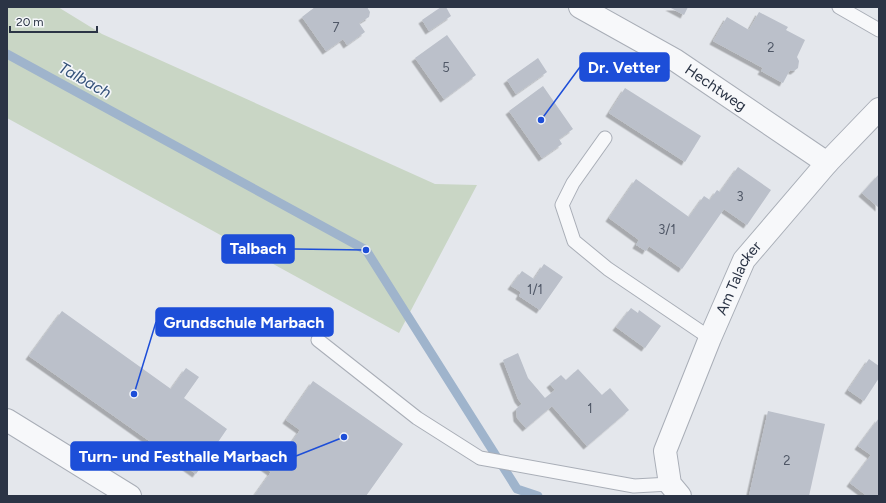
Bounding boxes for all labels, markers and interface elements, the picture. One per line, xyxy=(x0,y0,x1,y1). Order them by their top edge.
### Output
scale bar xyxy=(10,8,97,34)
text: 20 m xyxy=(16,15,44,29)
house number: 7 xyxy=(333,20,340,35)
house number: 2 xyxy=(767,40,775,55)
callout: Dr. Vetter xyxy=(580,53,669,81)
water label: Talbach xyxy=(55,58,115,102)
text: Dr. Vetter xyxy=(588,58,660,77)
house number: 5 xyxy=(442,60,450,75)
street label: Hechtweg xyxy=(682,60,750,115)
house number: 3 xyxy=(736,189,744,204)
house number: 3/1 xyxy=(658,222,676,237)
callout: Talbach xyxy=(222,235,294,263)
street label: Am Talacker xyxy=(712,238,765,318)
text: Talbach xyxy=(230,239,286,258)
house number: 1/1 xyxy=(527,282,543,297)
callout: Grundschule Marbach xyxy=(156,308,333,336)
text: Grundschule Marbach xyxy=(164,313,324,332)
house number: 1 xyxy=(587,401,593,416)
callout: Turn- und Festhalle Marbach xyxy=(71,442,296,470)
text: Turn- und Festhalle Marbach xyxy=(79,447,287,466)
house number: 2 xyxy=(783,453,791,468)

